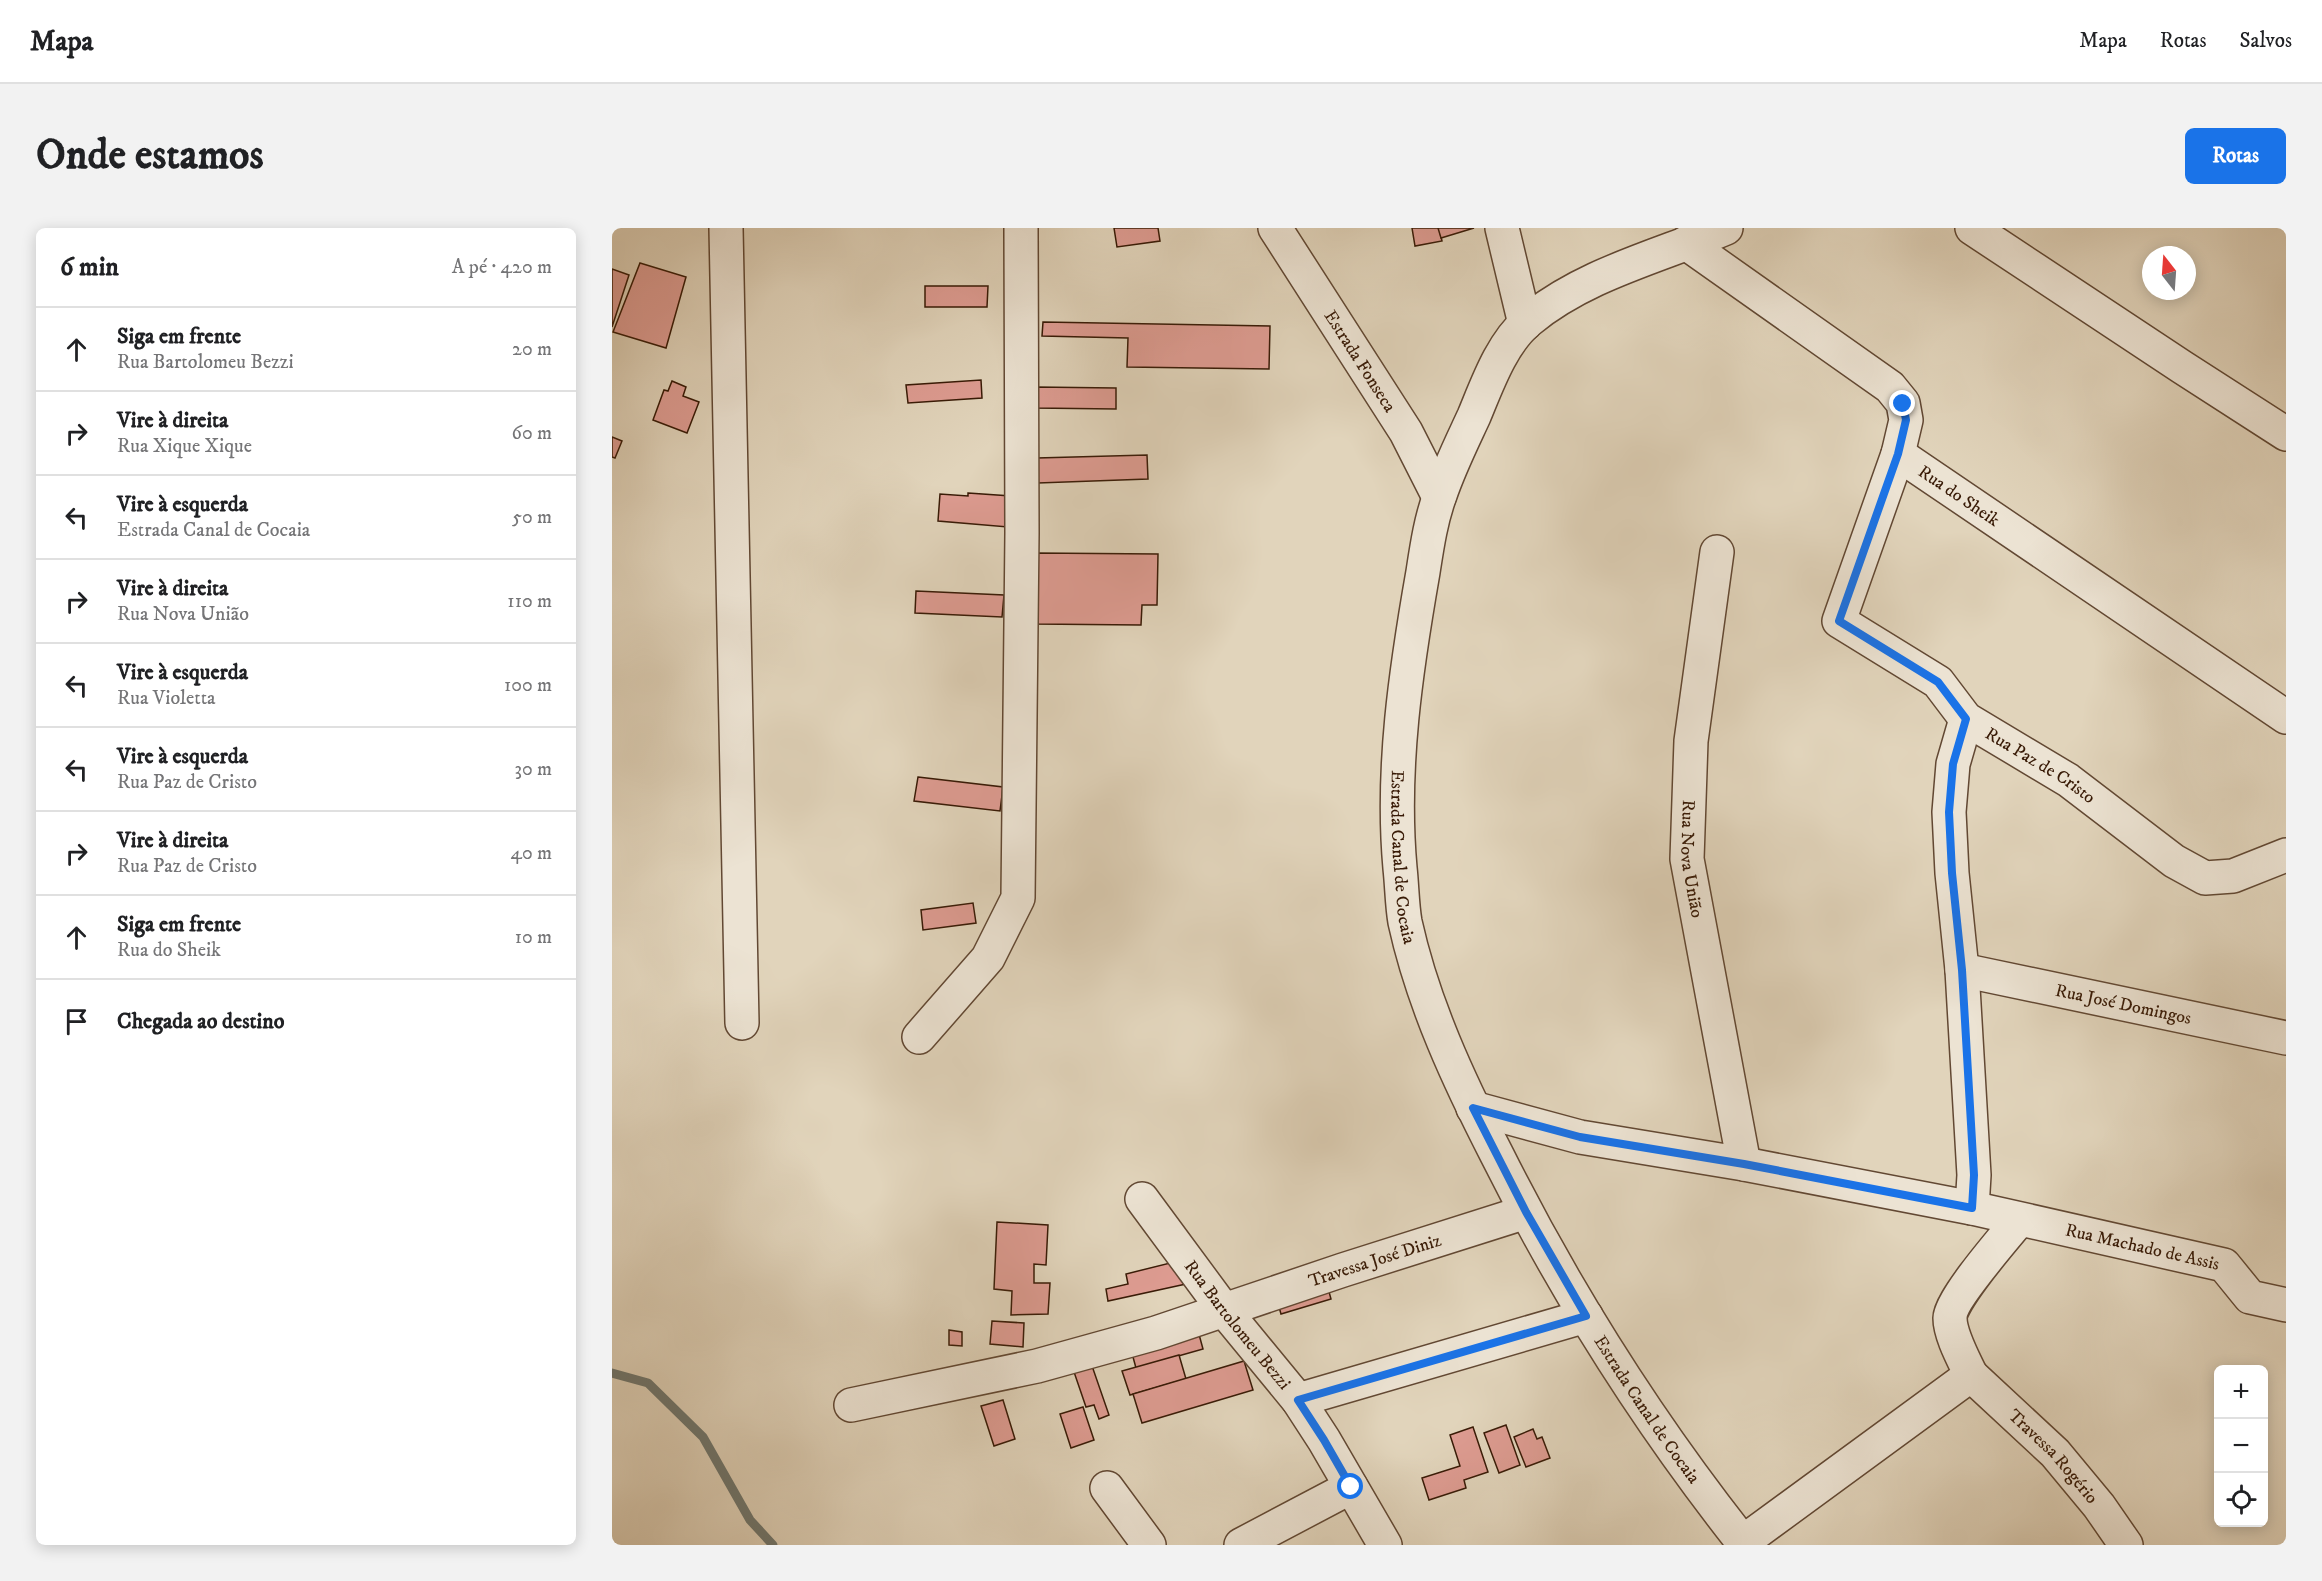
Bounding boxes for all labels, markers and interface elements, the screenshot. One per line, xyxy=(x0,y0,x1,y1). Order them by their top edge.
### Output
text: Mapa xyxy=(30,24,93,59)
text: Mapa xyxy=(2079,28,2127,54)
text: Rotas xyxy=(2160,28,2207,54)
text: Salvos xyxy=(2240,28,2292,54)
button: Rotas xyxy=(2185,128,2286,184)
text: Onde estamos xyxy=(36,130,264,182)
north arrow xyxy=(2142,246,2196,300)
text: 6 min xyxy=(60,251,119,284)
text: A pé · 420 m xyxy=(452,255,552,280)
street label: Estrada Fonseca xyxy=(1319,306,1401,417)
text: Siga em frente xyxy=(117,323,241,350)
icon: ahead xyxy=(60,333,93,366)
text: 20 m xyxy=(512,337,552,362)
text: Rua Bartolomeu Bezzi xyxy=(117,350,294,375)
route end xyxy=(1889,390,1915,416)
text: Vire à direita xyxy=(117,407,228,434)
icon: right xyxy=(60,417,93,450)
text: 60 m xyxy=(512,421,552,446)
text: Rua Xique Xique xyxy=(117,434,252,459)
street label: Rua do Sheik xyxy=(1914,461,2004,532)
text: Vire à esquerda xyxy=(117,491,248,518)
icon: left xyxy=(60,501,93,534)
text: 50 m xyxy=(512,505,552,530)
text: Estrada Canal de Cocaia xyxy=(117,518,310,543)
text: Vire à direita xyxy=(117,575,228,602)
icon: right xyxy=(60,585,93,618)
text: 110 m xyxy=(507,589,552,614)
text: Rua Nova União xyxy=(117,602,249,627)
text: Vire à esquerda xyxy=(117,659,248,686)
icon: left xyxy=(60,669,93,702)
text: 100 m xyxy=(504,673,552,698)
text: Rua Violetta xyxy=(117,686,216,711)
street label: Rua Paz de Cristo xyxy=(1981,723,2100,809)
text: Vire à esquerda xyxy=(117,743,248,770)
icon: left xyxy=(60,753,93,786)
text: 30 m xyxy=(514,757,552,782)
text: Rua Paz de Cristo xyxy=(117,770,257,795)
street label: Estrada Canal de Cocaia xyxy=(1385,770,1420,947)
street label: Rua Nova União xyxy=(1674,799,1708,920)
text: Vire à direita xyxy=(117,827,228,854)
icon: right xyxy=(60,837,93,870)
text: 40 m xyxy=(510,841,552,866)
text: Rua Paz de Cristo xyxy=(117,854,257,879)
text: Siga em frente xyxy=(117,911,241,938)
icon: ahead xyxy=(60,921,93,954)
text: 10 m xyxy=(515,925,552,950)
text: Rua do Sheik xyxy=(117,938,221,963)
street label: Rua José Domingos xyxy=(2053,980,2193,1030)
icon: arrive xyxy=(60,1005,93,1038)
text: Chegada ao destino xyxy=(117,1008,284,1035)
street label: Rua Machado de Assis xyxy=(2063,1219,2221,1276)
street label: Travessa José Diniz xyxy=(1306,1230,1444,1293)
street label: Rua Bartolomeu Bezzi xyxy=(1179,1256,1295,1395)
street label: Estrada Canal de Cocaia xyxy=(1589,1332,1705,1489)
map controls xyxy=(2214,1365,2268,1527)
button: + xyxy=(2214,1365,2268,1419)
street label: Travessa Rogério xyxy=(2003,1405,2103,1509)
button: − xyxy=(2214,1419,2268,1473)
route start xyxy=(1337,1473,1363,1499)
button: locate xyxy=(2214,1473,2268,1527)

